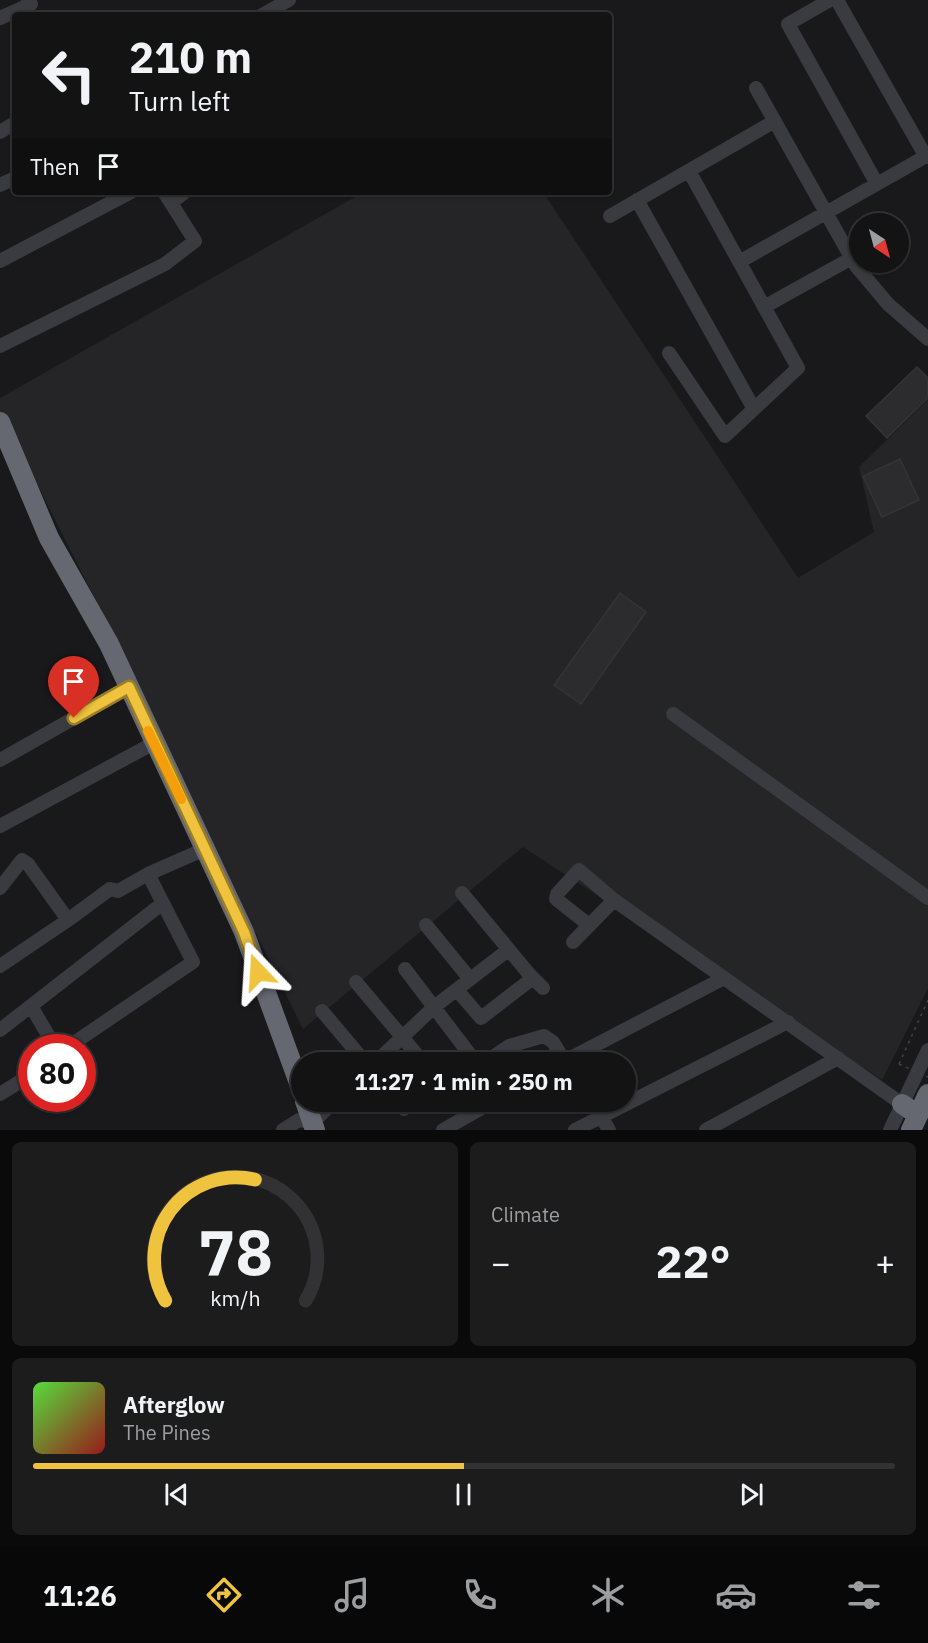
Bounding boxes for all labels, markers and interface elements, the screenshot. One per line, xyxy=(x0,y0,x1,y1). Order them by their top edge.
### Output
text: 210 m xyxy=(129,30,252,85)
icon: left xyxy=(30,36,108,114)
text: Turn left xyxy=(129,83,230,118)
icon: arrive xyxy=(92,150,125,183)
text: Then xyxy=(30,152,80,181)
north arrow xyxy=(849,213,909,273)
map controls xyxy=(849,213,909,273)
pin xyxy=(48,656,99,718)
icon: arrive xyxy=(57,665,90,698)
position arrow xyxy=(226,940,290,1004)
speed limit sign: 80 xyxy=(18,1034,96,1112)
text: 11:27 · 1 min · 250 m xyxy=(354,1067,573,1096)
text: Climate xyxy=(491,1201,560,1228)
text: 78 xyxy=(198,1211,272,1292)
text: 22° xyxy=(655,1232,731,1290)
text: − xyxy=(491,1241,511,1284)
text: + xyxy=(875,1241,895,1284)
text: km/h xyxy=(210,1284,260,1312)
text: Afterglow xyxy=(123,1390,225,1419)
text: The Pines xyxy=(123,1419,211,1446)
icon: previous xyxy=(160,1478,193,1511)
icon: pause xyxy=(447,1478,480,1511)
icon: next xyxy=(735,1478,768,1511)
icon: directions xyxy=(203,1574,245,1616)
icon: music xyxy=(331,1574,373,1616)
icon: phone xyxy=(459,1574,501,1616)
icon: climate xyxy=(587,1574,629,1616)
icon: car xyxy=(715,1574,757,1616)
icon: filters xyxy=(843,1574,885,1616)
text: 11:26 xyxy=(43,1578,117,1613)

